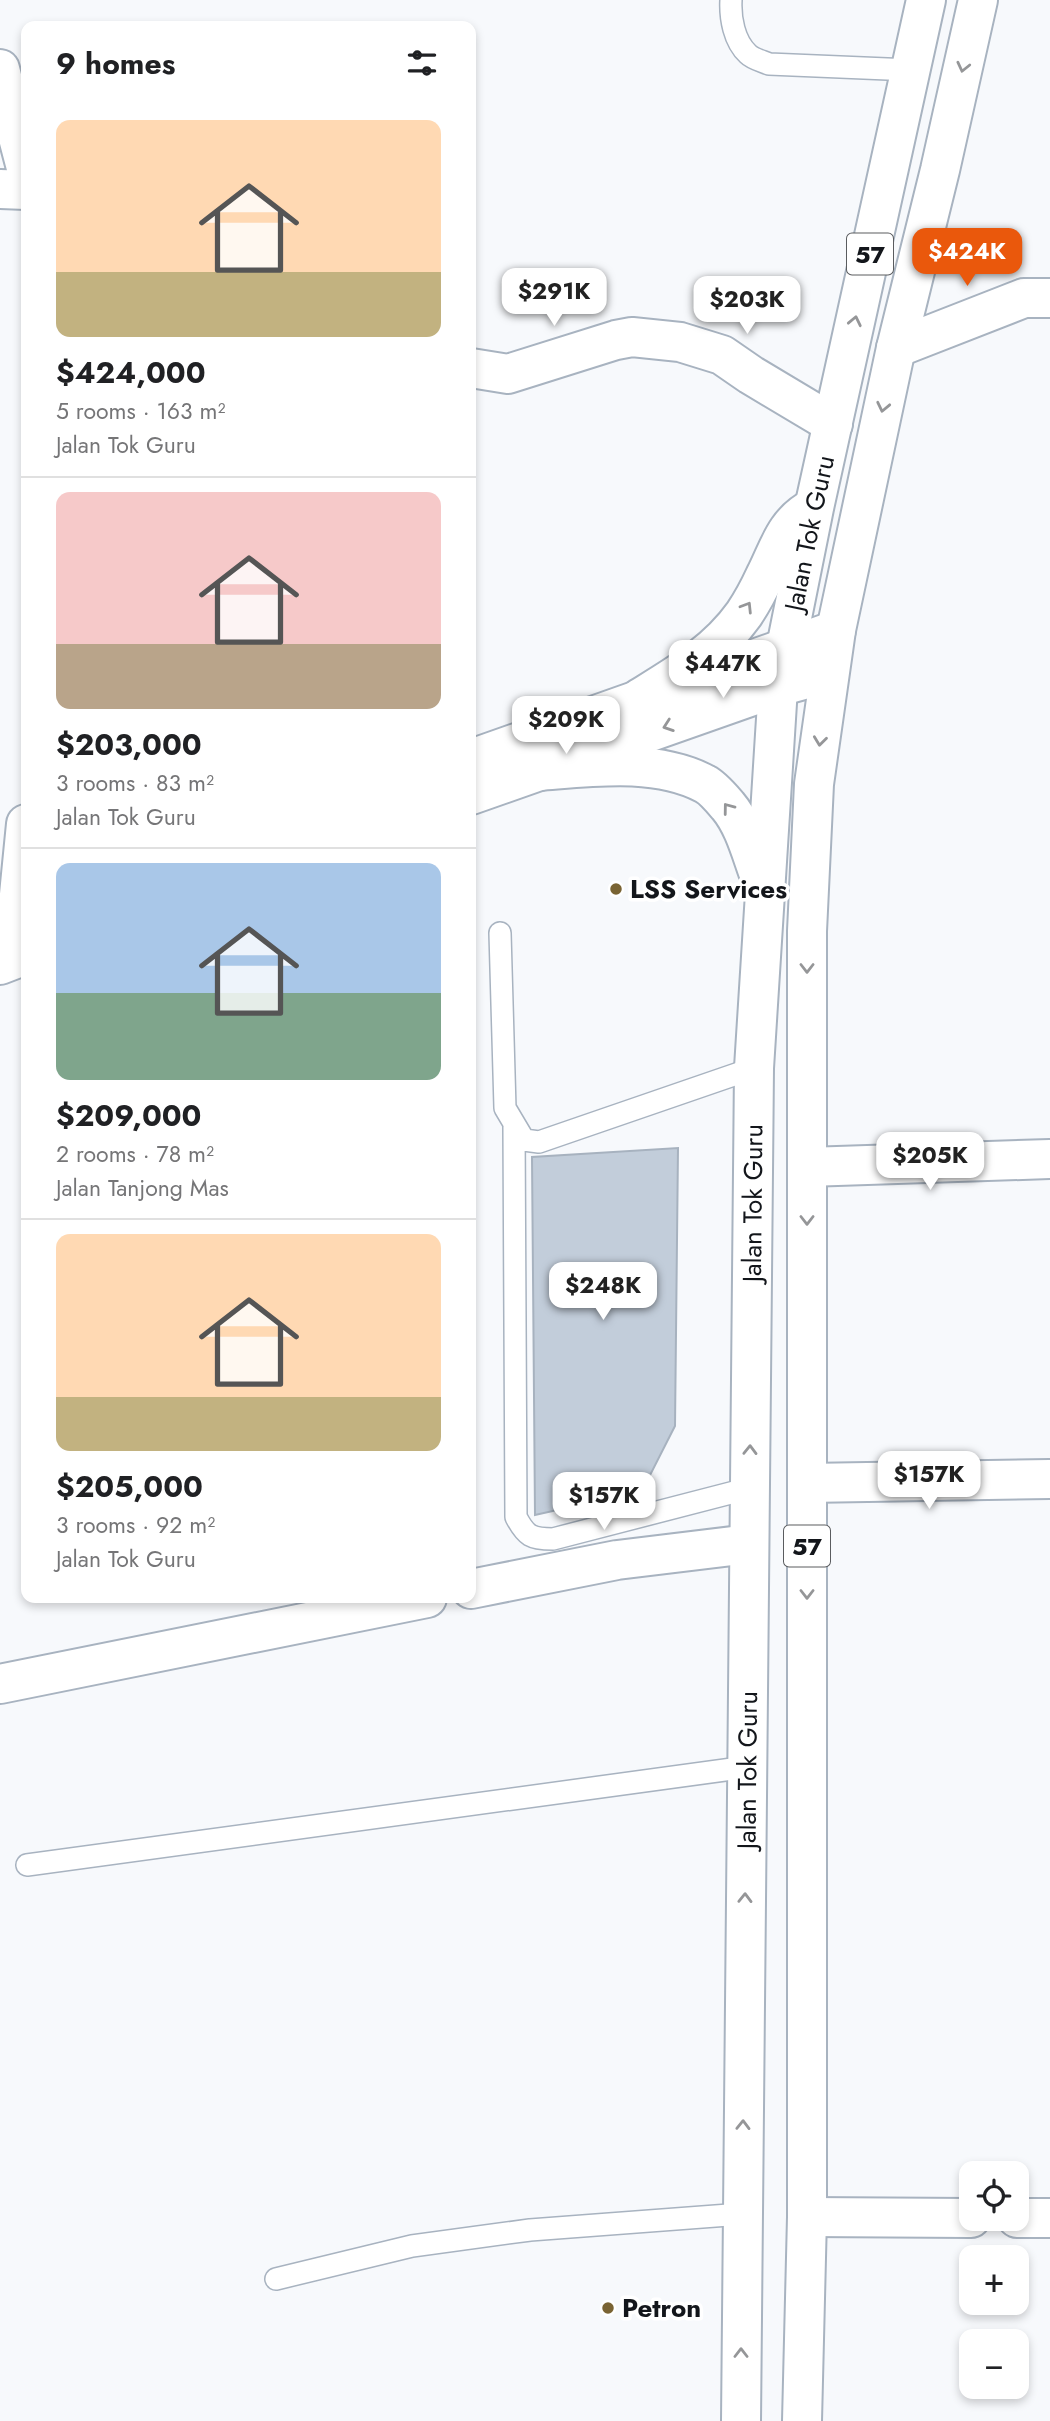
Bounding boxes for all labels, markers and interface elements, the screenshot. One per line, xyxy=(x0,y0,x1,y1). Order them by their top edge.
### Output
text: 9 homes xyxy=(56,42,175,85)
icon: filters xyxy=(403,44,441,82)
one-way arrow xyxy=(956,61,971,73)
icon: home xyxy=(186,165,312,291)
pin: $424K xyxy=(918,229,1016,288)
road number: 57 xyxy=(847,233,893,274)
text: $424K xyxy=(928,234,1006,268)
pin: $291K xyxy=(505,268,603,328)
text: $291K xyxy=(518,274,590,308)
pin: $203K xyxy=(698,276,796,336)
text: $203K xyxy=(710,282,784,316)
one-way arrow xyxy=(847,316,862,328)
text: $424,000 xyxy=(56,351,206,394)
text: 5 rooms · 163 m² xyxy=(56,394,225,428)
one-way arrow xyxy=(877,401,892,413)
text: Jalan Tok Guru xyxy=(56,428,196,462)
street label: Jalan Tok Guru xyxy=(774,452,844,617)
icon: home xyxy=(186,537,312,663)
one-way arrow xyxy=(739,602,752,615)
pin: $447K xyxy=(674,640,772,700)
text: $447K xyxy=(685,646,761,680)
pin: $209K xyxy=(517,696,615,756)
text: $209K xyxy=(528,702,604,736)
one-way arrow xyxy=(662,718,674,732)
text: $203,000 xyxy=(56,723,202,766)
one-way arrow xyxy=(813,735,828,747)
text: 3 rooms · 83 m² xyxy=(56,766,214,800)
text: Jalan Tok Guru xyxy=(56,800,196,834)
one-way arrow xyxy=(723,803,736,816)
place label: LSS Services xyxy=(630,870,787,908)
marker: LSS Services xyxy=(608,881,624,897)
icon: home xyxy=(186,908,312,1034)
one-way arrow xyxy=(799,963,815,973)
text: $209,000 xyxy=(56,1094,201,1137)
street label: Jalan Tok Guru xyxy=(733,1124,772,1285)
pin: $205K xyxy=(881,1132,979,1192)
text: 2 rooms · 78 m² xyxy=(56,1137,214,1171)
text: $205K xyxy=(892,1138,968,1172)
text: Jalan Tanjong Mas xyxy=(56,1171,229,1205)
one-way arrow xyxy=(799,1215,815,1225)
pin: $248K xyxy=(554,1262,652,1322)
text: $248K xyxy=(565,1268,641,1302)
icon: home xyxy=(186,1279,312,1405)
one-way arrow xyxy=(742,1444,758,1455)
pin: $157K xyxy=(880,1452,978,1511)
text: $157K xyxy=(894,1457,964,1491)
text: $205,000 xyxy=(56,1465,203,1508)
pin: $157K xyxy=(555,1472,653,1532)
text: $157K xyxy=(569,1478,639,1512)
text: 3 rooms · 92 m² xyxy=(56,1508,215,1542)
road number: 57 xyxy=(784,1526,830,1566)
text: Jalan Tok Guru xyxy=(56,1542,196,1576)
one-way arrow xyxy=(799,1589,815,1600)
street label: Jalan Tok Guru xyxy=(727,1691,767,1852)
one-way arrow xyxy=(738,1892,753,1903)
one-way arrow xyxy=(735,2120,751,2130)
map controls xyxy=(959,2161,1029,2399)
button: locate xyxy=(959,2161,1029,2231)
button: + xyxy=(959,2245,1029,2315)
place label: Petron xyxy=(622,2289,701,2327)
marker: Petron xyxy=(600,2300,616,2316)
button: − xyxy=(959,2329,1029,2399)
one-way arrow xyxy=(733,2347,749,2358)

